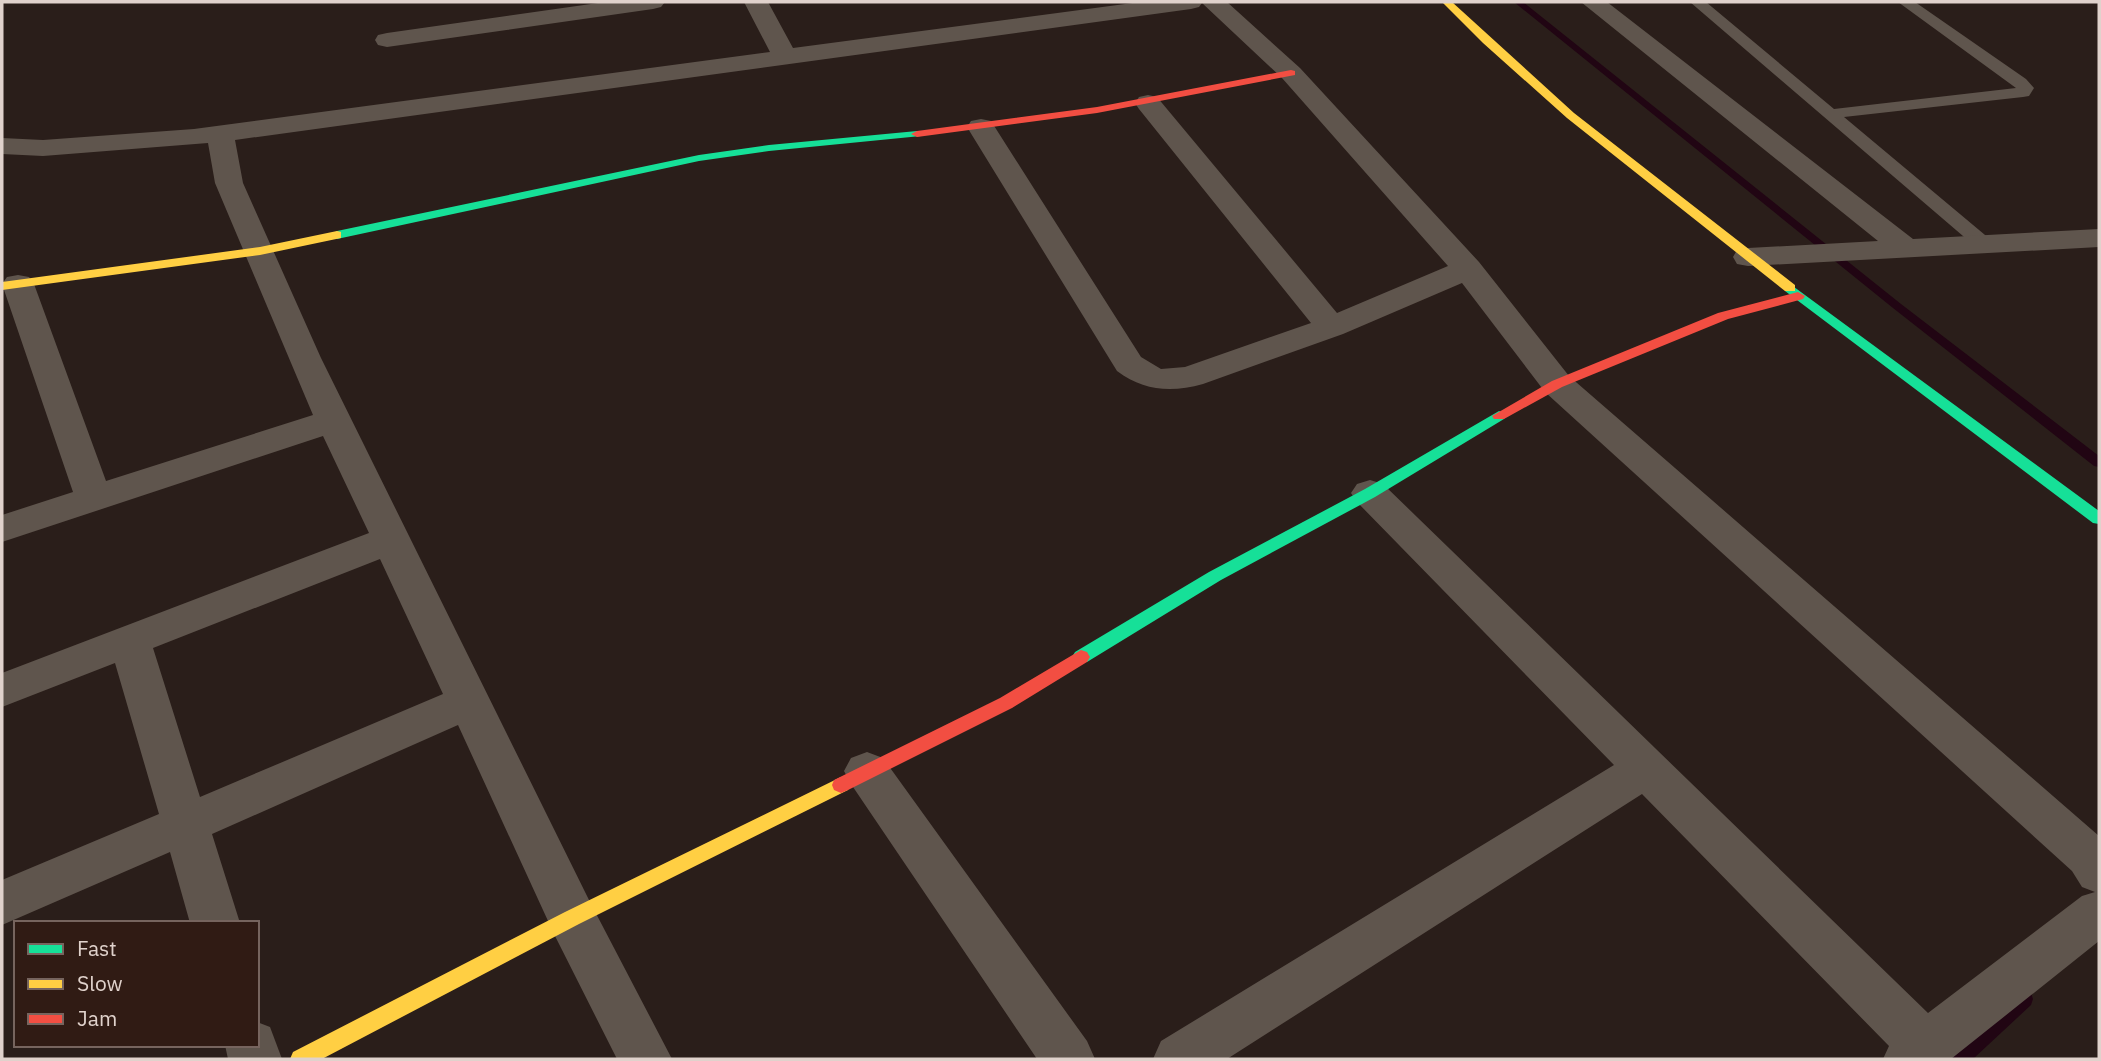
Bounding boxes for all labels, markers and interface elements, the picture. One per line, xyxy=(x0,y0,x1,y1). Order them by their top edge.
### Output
legend xyxy=(14,921,259,1047)
text: Fast xyxy=(77,934,117,962)
text: Slow xyxy=(77,969,123,997)
text: Jam xyxy=(77,1004,117,1032)

